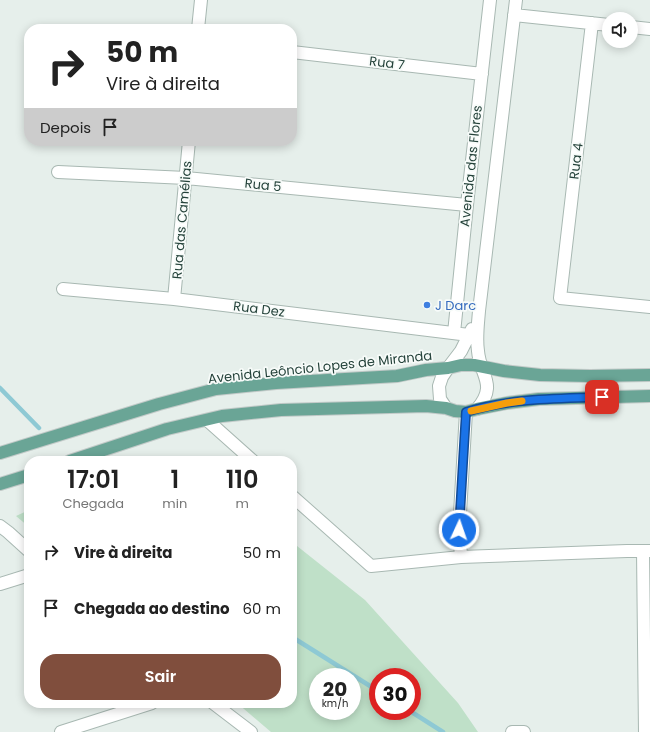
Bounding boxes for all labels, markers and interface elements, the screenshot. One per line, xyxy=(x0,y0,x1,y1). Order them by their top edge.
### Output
map controls xyxy=(602,12,638,48)
button: sound xyxy=(602,12,638,48)
text: 50 m xyxy=(106,33,178,72)
icon: right xyxy=(40,40,92,92)
street label: Rua 7 xyxy=(368,51,406,75)
text: Vire à direita xyxy=(106,71,220,96)
street label: Avenida das Flores xyxy=(455,104,487,228)
icon: arrive xyxy=(99,116,121,138)
text: Depois xyxy=(40,117,91,138)
street label: Rua 4 xyxy=(564,142,588,180)
street label: Rua das Camélias xyxy=(167,160,197,280)
street label: Rua 5 xyxy=(244,174,282,196)
street label: Rua Dez xyxy=(232,296,286,322)
place label: J Darc xyxy=(435,296,476,315)
marker: J Darc xyxy=(422,300,432,310)
street label: Avenida Leôncio Lopes de Miranda xyxy=(207,346,433,388)
pin xyxy=(585,380,619,414)
icon: arrive xyxy=(591,386,613,408)
text: 17:01 xyxy=(67,463,119,496)
text: 1 xyxy=(170,463,179,496)
text: 110 xyxy=(226,463,259,496)
text: Chegada xyxy=(62,494,124,513)
text: min xyxy=(162,494,187,513)
text: m xyxy=(235,494,249,513)
position arrow xyxy=(438,509,480,551)
icon: right xyxy=(40,541,62,563)
text: Vire à direita xyxy=(74,542,173,563)
text: 50 m xyxy=(243,542,281,563)
icon: arrive xyxy=(40,597,62,619)
text: Chegada ao destino xyxy=(74,598,230,619)
text: 60 m xyxy=(243,598,281,619)
button: Sair xyxy=(40,654,281,700)
speed limit sign: 30 xyxy=(369,668,421,720)
text: 20 xyxy=(323,675,347,703)
text: km/h xyxy=(322,696,348,711)

